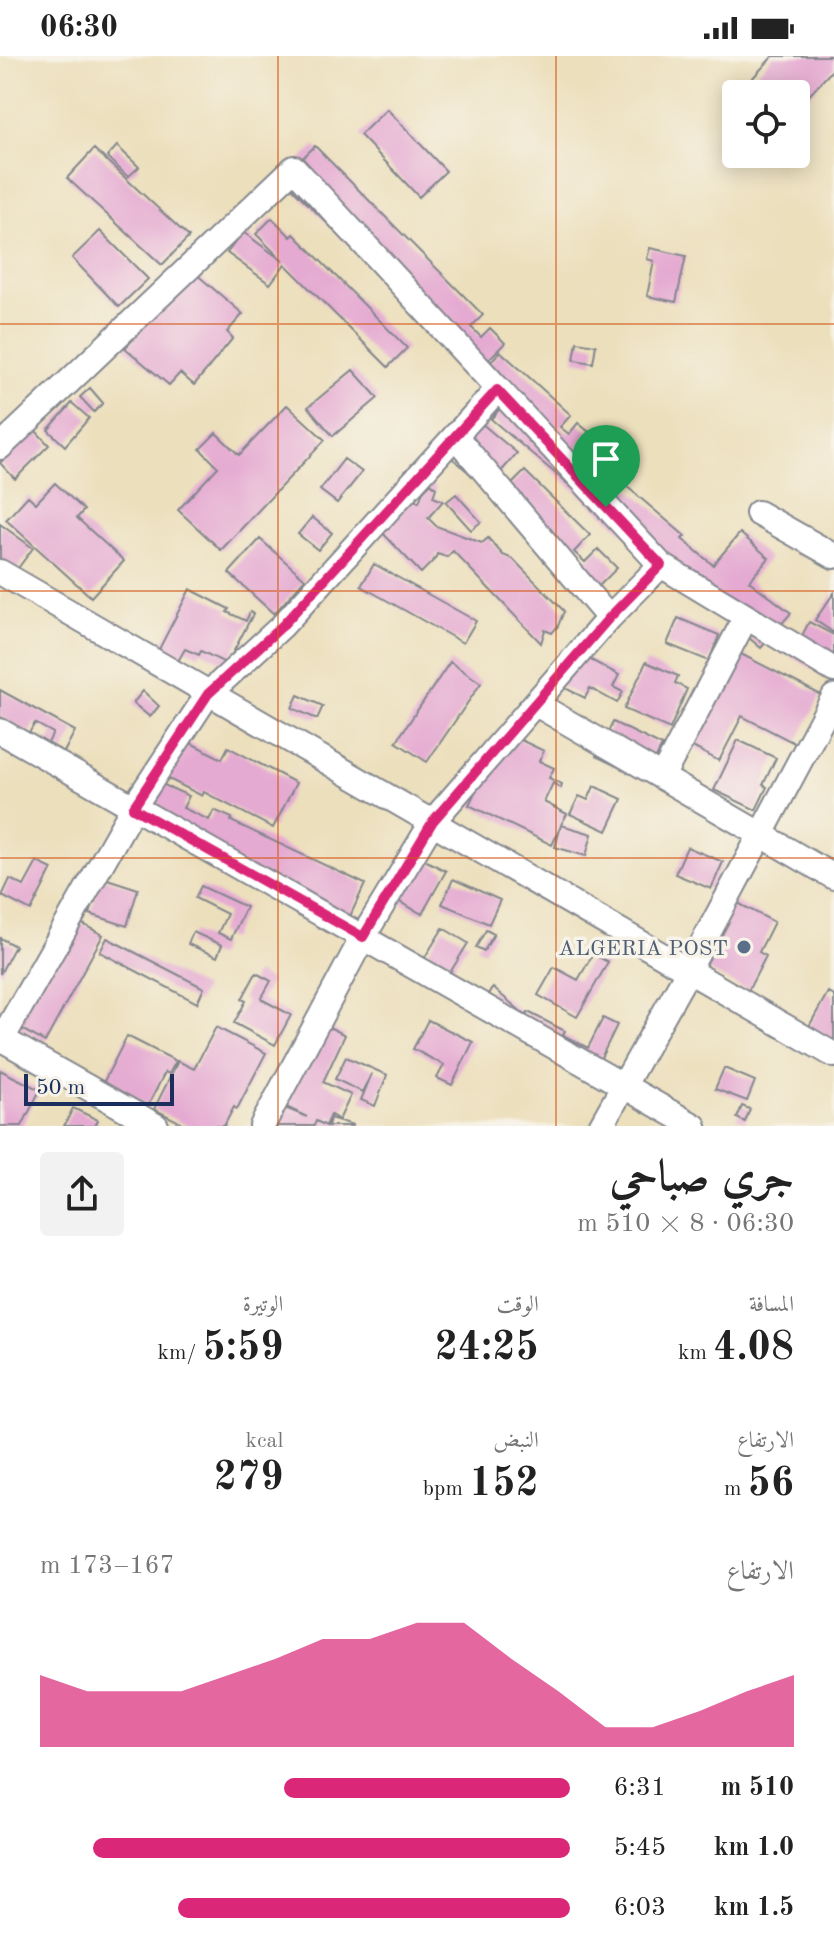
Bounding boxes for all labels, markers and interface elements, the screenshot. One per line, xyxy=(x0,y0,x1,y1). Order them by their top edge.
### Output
text: 06:30 xyxy=(40,13,118,43)
map controls xyxy=(722,80,810,168)
button: locate xyxy=(722,80,810,168)
pin xyxy=(572,425,640,507)
icon: arrive xyxy=(584,437,628,481)
place label: ALGERIA POST xyxy=(558,938,728,960)
marker: ALGERIA POST xyxy=(735,938,753,956)
scale bar xyxy=(24,1070,174,1106)
text: 50 m xyxy=(36,1077,85,1099)
button: share xyxy=(40,1152,124,1236)
text: جري صباحي xyxy=(610,1156,794,1200)
text: 06:30 · 8 × 510 m xyxy=(577,1211,794,1237)
text: الوتيرة xyxy=(243,1294,283,1316)
text: الوقت xyxy=(497,1294,539,1316)
text: المسافة xyxy=(749,1294,794,1316)
text: 5:59 xyxy=(203,1329,283,1369)
text: 24:25 xyxy=(435,1329,539,1369)
text: 4.08 xyxy=(713,1329,794,1369)
text: /km xyxy=(158,1342,203,1364)
text: km xyxy=(678,1342,713,1364)
text: kcal xyxy=(246,1430,283,1452)
text: النبض xyxy=(493,1430,539,1452)
text: الارتفاع xyxy=(737,1430,794,1452)
text: 279 xyxy=(214,1459,283,1499)
text: 152 xyxy=(469,1465,539,1505)
text: 56 xyxy=(748,1465,794,1505)
text: bpm xyxy=(423,1478,469,1500)
text: m xyxy=(724,1478,748,1500)
text: 167–173 m xyxy=(40,1553,175,1579)
text: الارتفاع xyxy=(727,1559,794,1585)
text: 6:31 xyxy=(613,1775,666,1801)
text: 510 m xyxy=(721,1775,794,1801)
text: 5:45 xyxy=(613,1835,666,1861)
text: 1.0 km xyxy=(714,1835,794,1861)
text: 6:03 xyxy=(613,1895,666,1921)
text: 1.5 km xyxy=(714,1895,794,1921)

